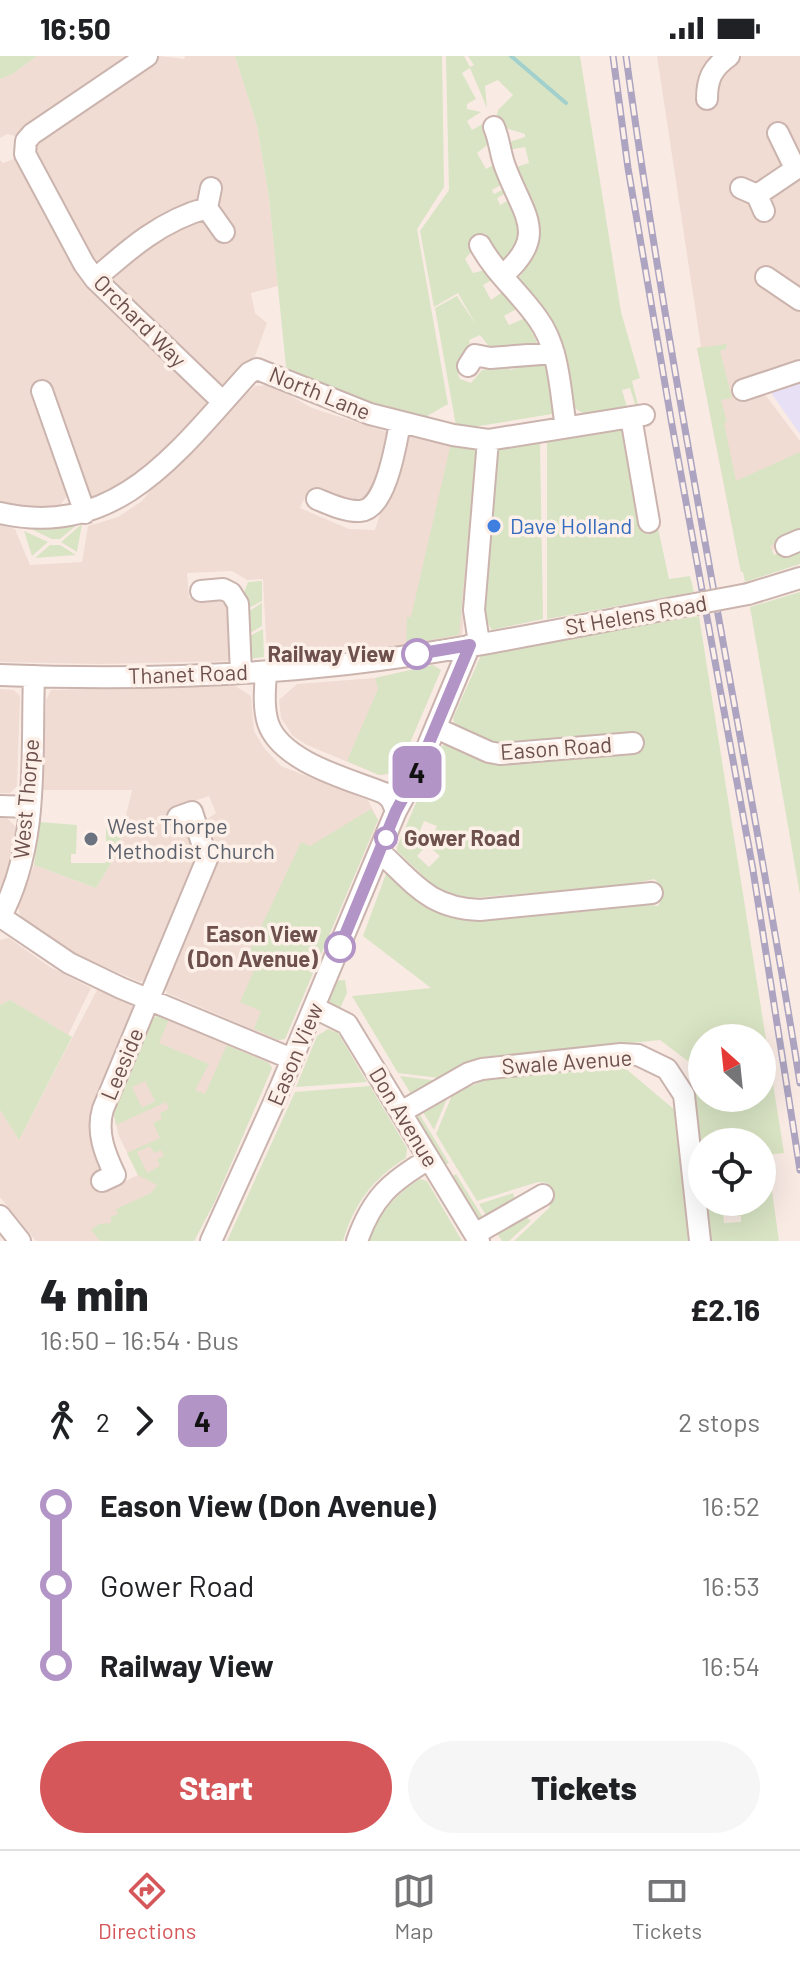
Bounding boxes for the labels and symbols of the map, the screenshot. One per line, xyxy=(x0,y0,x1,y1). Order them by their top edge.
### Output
street label: Orchard Way xyxy=(89,269,192,372)
street label: North Lane xyxy=(266,360,375,424)
place label: Dave Holland xyxy=(510,512,632,538)
marker: Dave Holland xyxy=(485,517,503,535)
street label: St Helens Road xyxy=(563,589,709,639)
marker: Railway View xyxy=(402,639,432,669)
place label: Railway View xyxy=(268,640,395,666)
street label: Thanet Road xyxy=(128,658,248,688)
street label: Eason Road xyxy=(499,730,613,764)
street label: West Thorpe xyxy=(7,738,43,860)
line badge: 4 xyxy=(391,746,443,798)
place label: West Thorpe Methodist Church xyxy=(107,812,275,863)
place label: Gower Road xyxy=(404,824,520,850)
marker: Gower Road xyxy=(375,827,397,849)
marker: West Thorpe Methodist Church xyxy=(82,830,100,848)
place label: Eason View (Don Avenue) xyxy=(187,920,318,971)
marker: Eason View (Don Avenue) xyxy=(325,932,355,962)
street label: Eason View xyxy=(261,998,327,1109)
street label: Leeside xyxy=(94,1024,148,1104)
north arrow xyxy=(688,1024,776,1112)
street label: Swale Avenue xyxy=(501,1043,633,1079)
street label: Don Avenue xyxy=(365,1062,445,1171)

